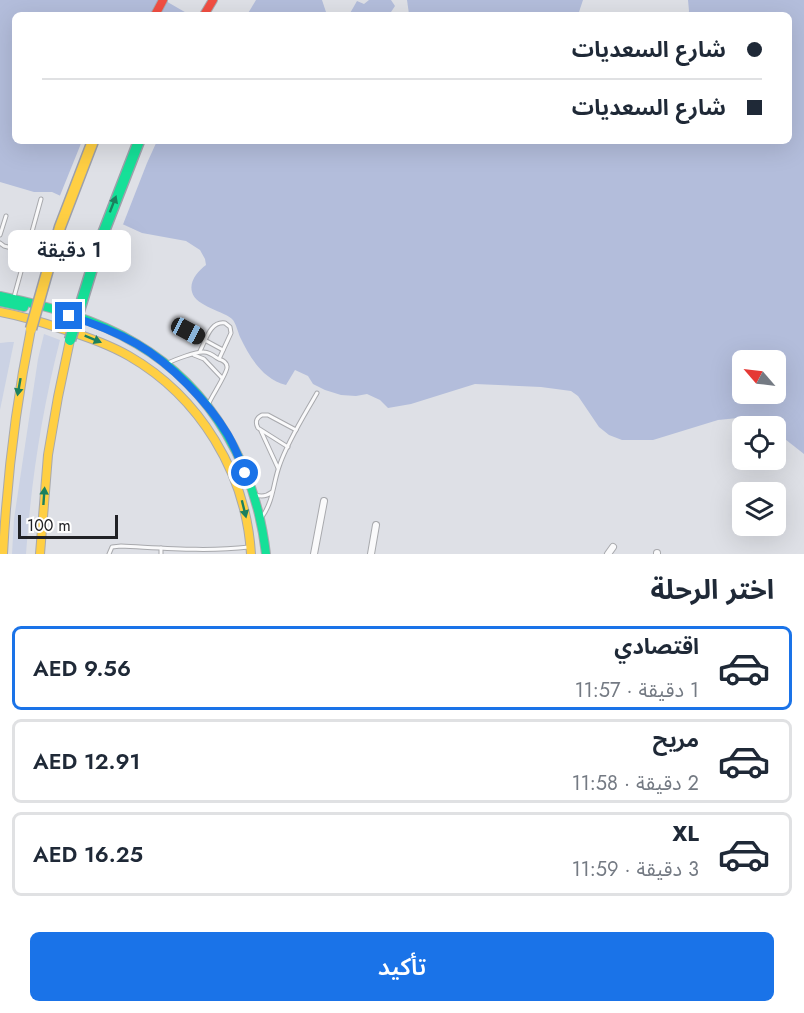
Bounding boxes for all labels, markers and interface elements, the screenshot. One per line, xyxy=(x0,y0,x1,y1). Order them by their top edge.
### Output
text: شارع السعديات xyxy=(572,33,726,65)
text: شارع السعديات xyxy=(572,91,726,123)
one-way arrow xyxy=(108,195,118,213)
callout: 1 دقيقة xyxy=(8,229,130,271)
text: 1 دقيقة xyxy=(37,236,102,265)
route end xyxy=(55,302,82,329)
car xyxy=(168,315,208,347)
one-way arrow xyxy=(84,335,102,344)
north arrow xyxy=(732,350,786,404)
map controls xyxy=(732,350,786,536)
one-way arrow xyxy=(14,377,23,396)
button: locate xyxy=(732,416,786,470)
route start xyxy=(231,459,258,486)
button: layers xyxy=(732,482,786,536)
one-way arrow xyxy=(39,486,49,505)
one-way arrow xyxy=(240,500,250,518)
scale bar xyxy=(18,512,118,540)
text: 100 m xyxy=(27,514,71,537)
text: اختر الرحلة xyxy=(651,570,774,609)
text: اقتصادي xyxy=(614,630,699,662)
icon: car xyxy=(717,641,771,695)
text: AED 9.56 xyxy=(33,652,131,684)
text: 1 دقيقة · 11:57 xyxy=(575,676,699,705)
text: مريح xyxy=(653,723,699,755)
icon: car xyxy=(717,734,771,788)
text: AED 12.91 xyxy=(33,745,140,777)
text: 2 دقيقة · 11:58 xyxy=(572,769,699,798)
text: XL xyxy=(672,817,699,849)
icon: car xyxy=(717,827,771,881)
text: AED 16.25 xyxy=(33,838,143,870)
text: 3 دقيقة · 11:59 xyxy=(572,855,699,884)
button: تأكيد xyxy=(30,932,774,1001)

